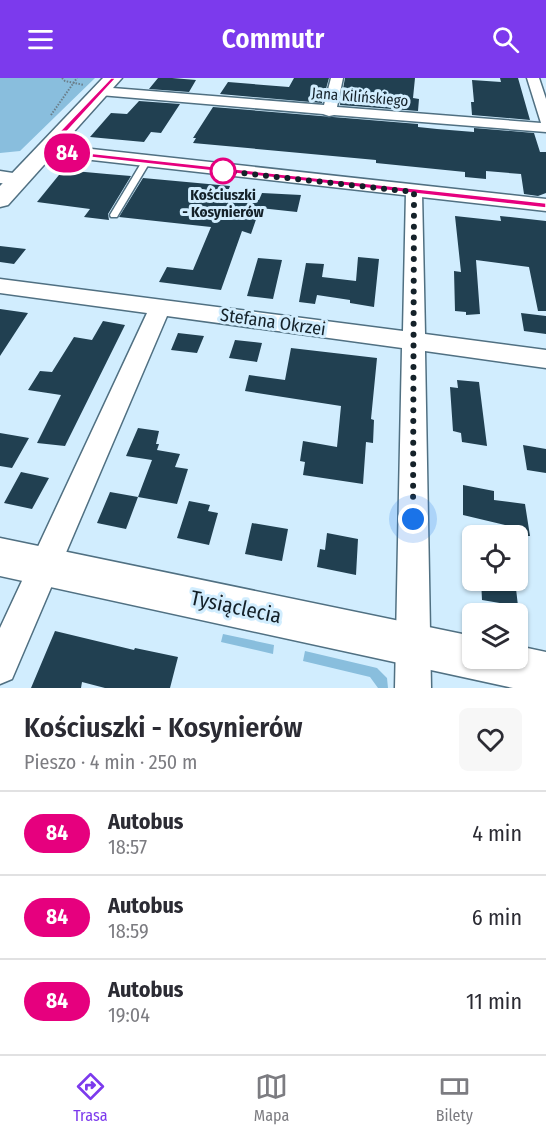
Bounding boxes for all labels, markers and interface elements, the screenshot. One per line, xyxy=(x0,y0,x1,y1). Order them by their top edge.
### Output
icon: menu xyxy=(24,23,57,56)
text: Commutr xyxy=(222,23,324,55)
icon: search xyxy=(489,23,522,56)
street label: Jana Kilińskiego xyxy=(311,84,409,110)
line badge: 84 xyxy=(40,134,94,172)
text: 84 xyxy=(56,140,78,166)
marker: Kościuszki - Kosynierów xyxy=(210,158,236,184)
place label: Kościuszki - Kosynierów xyxy=(182,186,264,221)
street label: Stefana Okrzei xyxy=(219,304,327,340)
your location xyxy=(398,504,428,534)
map controls xyxy=(462,525,528,669)
button: locate xyxy=(462,525,528,591)
street label: Tysiąclecia xyxy=(188,585,284,629)
button: layers xyxy=(462,603,528,669)
button: heart xyxy=(459,708,522,771)
text: Kościuszki - Kosynierów xyxy=(24,711,303,744)
text: Pieszo · 4 min · 250 m xyxy=(24,750,197,774)
text: Autobus xyxy=(108,808,183,835)
text: 84 xyxy=(46,820,68,846)
text: 4 min xyxy=(472,820,522,847)
text: 18:57 xyxy=(108,835,147,859)
text: Autobus xyxy=(108,892,183,919)
text: 84 xyxy=(46,904,68,930)
text: 6 min xyxy=(472,904,522,931)
text: 18:59 xyxy=(108,919,149,943)
text: Autobus xyxy=(108,976,183,1003)
text: 84 xyxy=(46,988,68,1014)
text: 11 min xyxy=(466,988,522,1015)
text: 19:04 xyxy=(108,1003,150,1027)
tab: Trasa xyxy=(73,1070,107,1125)
tab: Mapa xyxy=(254,1070,289,1125)
tab: Bilety xyxy=(436,1070,473,1125)

